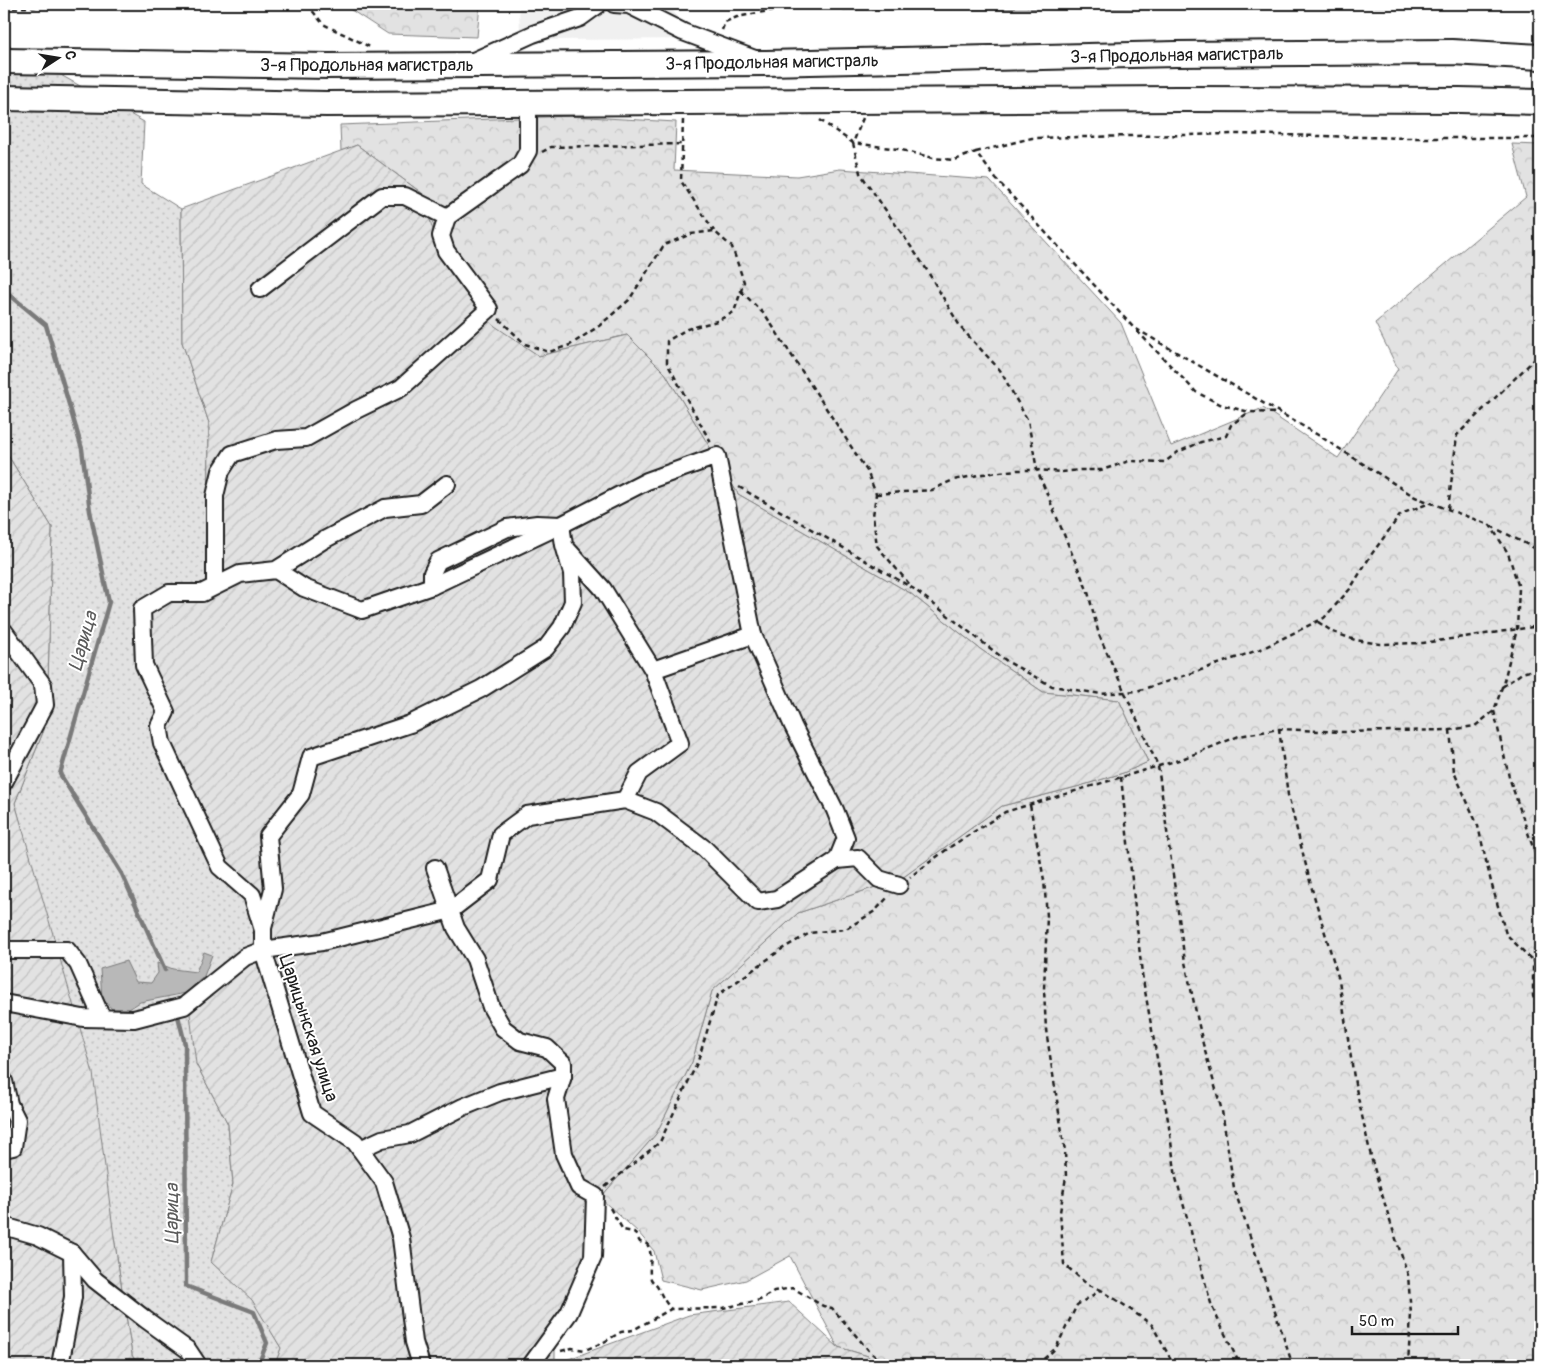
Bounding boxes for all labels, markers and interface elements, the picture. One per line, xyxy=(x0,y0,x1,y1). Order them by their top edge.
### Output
north arrow xyxy=(32,32,82,82)
street label: 3-я Продольная магистраль xyxy=(1070,42,1284,69)
text: С xyxy=(61,49,80,62)
street label: 3-я Продольная магистраль xyxy=(665,49,879,76)
street label: 3-я Продольная магистраль xyxy=(260,54,474,77)
water label: Царица xyxy=(63,608,103,674)
street label: Царицынская улица xyxy=(274,952,343,1105)
water label: Царица xyxy=(160,1183,184,1244)
scale bar xyxy=(1352,1304,1458,1336)
text: 50 m xyxy=(1359,1312,1394,1331)

